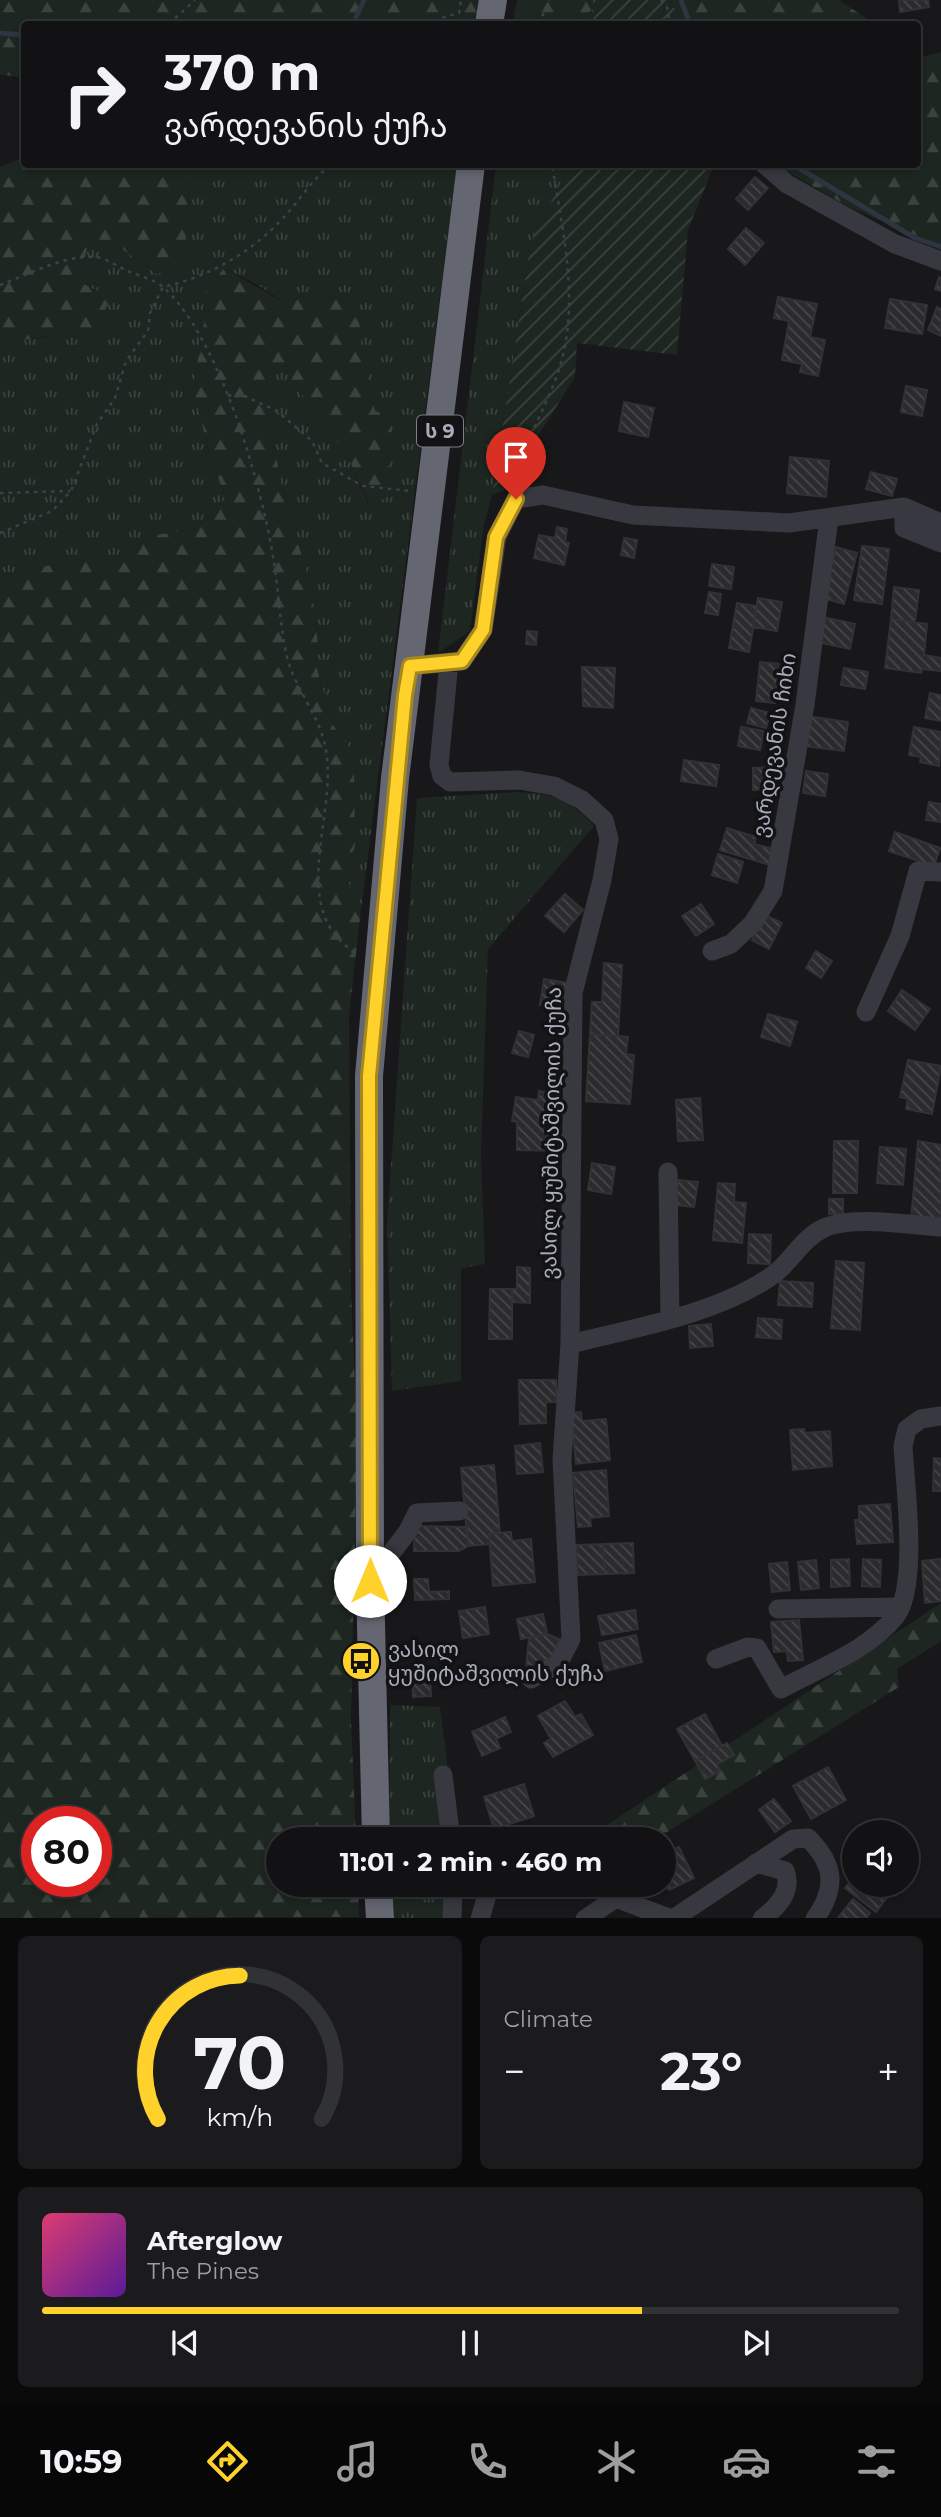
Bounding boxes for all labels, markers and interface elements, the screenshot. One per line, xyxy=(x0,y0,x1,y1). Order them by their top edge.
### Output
text: 370 m xyxy=(164,43,321,102)
icon: right xyxy=(49,49,140,140)
text: ვარდევანის ქუჩა xyxy=(164,106,448,145)
road number: ს 9 xyxy=(417,416,463,446)
pin xyxy=(486,427,546,499)
icon: arrive xyxy=(497,438,535,476)
street label: ვარდევანის ჩიხი xyxy=(747,651,802,839)
street label: ვასილ ყუშიტაშვილის ქუჩა xyxy=(536,987,567,1280)
position arrow xyxy=(333,1544,407,1618)
place label: ვასილ ყუშიტაშვილის ქუჩა xyxy=(388,1637,604,1687)
bus stop icon: ვასილ ყუშიტაშვილის ქუჩა xyxy=(340,1640,382,1682)
speed limit sign: 80 xyxy=(21,1806,112,1897)
map controls xyxy=(842,1820,919,1897)
button: sound xyxy=(842,1820,919,1897)
text: 11:01 · 2 min · 460 m xyxy=(340,1846,602,1878)
text: Climate xyxy=(504,2005,593,2033)
text: 70 xyxy=(193,2019,286,2107)
text: 23° xyxy=(660,2040,742,2103)
text: − xyxy=(504,2048,525,2095)
text: + xyxy=(877,2048,899,2095)
text: km/h xyxy=(206,2101,273,2131)
text: Afterglow xyxy=(147,2225,282,2257)
text: The Pines xyxy=(147,2257,259,2285)
icon: previous xyxy=(166,2324,204,2362)
icon: pause xyxy=(451,2324,489,2362)
icon: next xyxy=(737,2324,775,2362)
icon: directions xyxy=(203,2437,252,2486)
icon: music xyxy=(333,2437,382,2486)
icon: phone xyxy=(463,2437,512,2486)
icon: climate xyxy=(592,2437,641,2486)
icon: car xyxy=(722,2437,771,2486)
icon: filters xyxy=(852,2437,901,2486)
text: 10:59 xyxy=(40,2442,122,2481)

